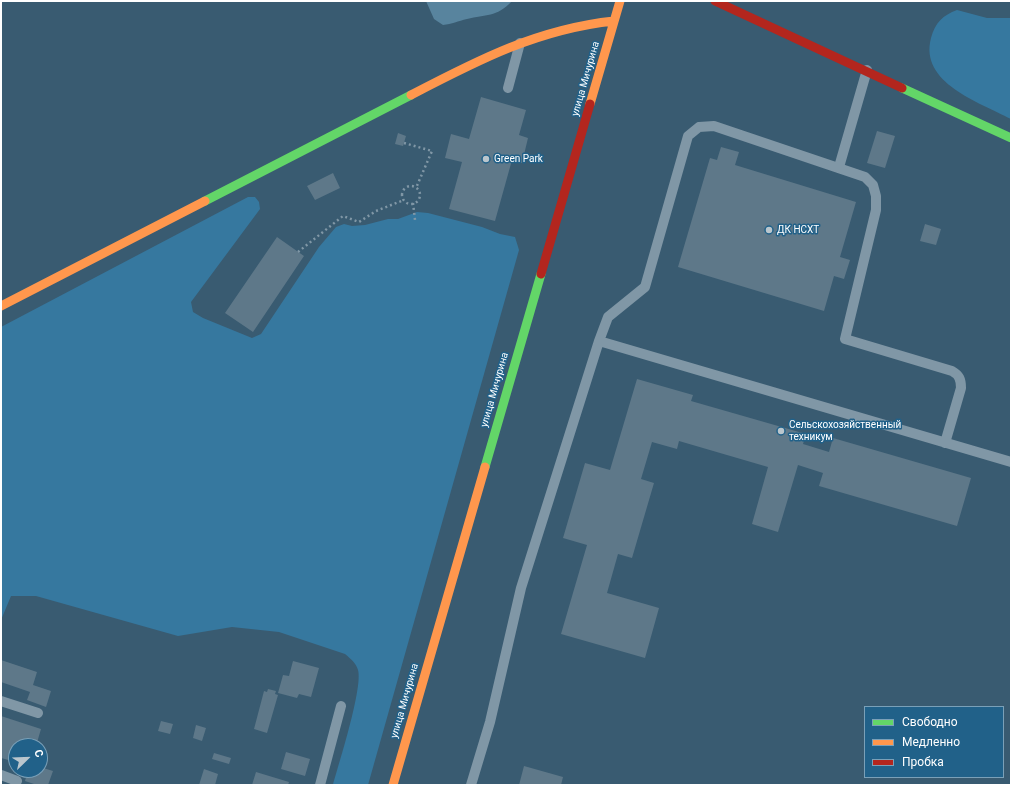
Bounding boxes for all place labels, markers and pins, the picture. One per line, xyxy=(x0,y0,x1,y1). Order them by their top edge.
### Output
place label: Green Park xyxy=(494,153,543,165)
marker: Green Park xyxy=(481,154,491,164)
place label: ДК НСХТ xyxy=(777,224,819,236)
marker: ДК НСХТ xyxy=(764,225,774,235)
place label: Сельскохозяйственный техникум xyxy=(789,419,901,442)
marker: Сельскохозяйственный техникум xyxy=(776,426,786,436)

